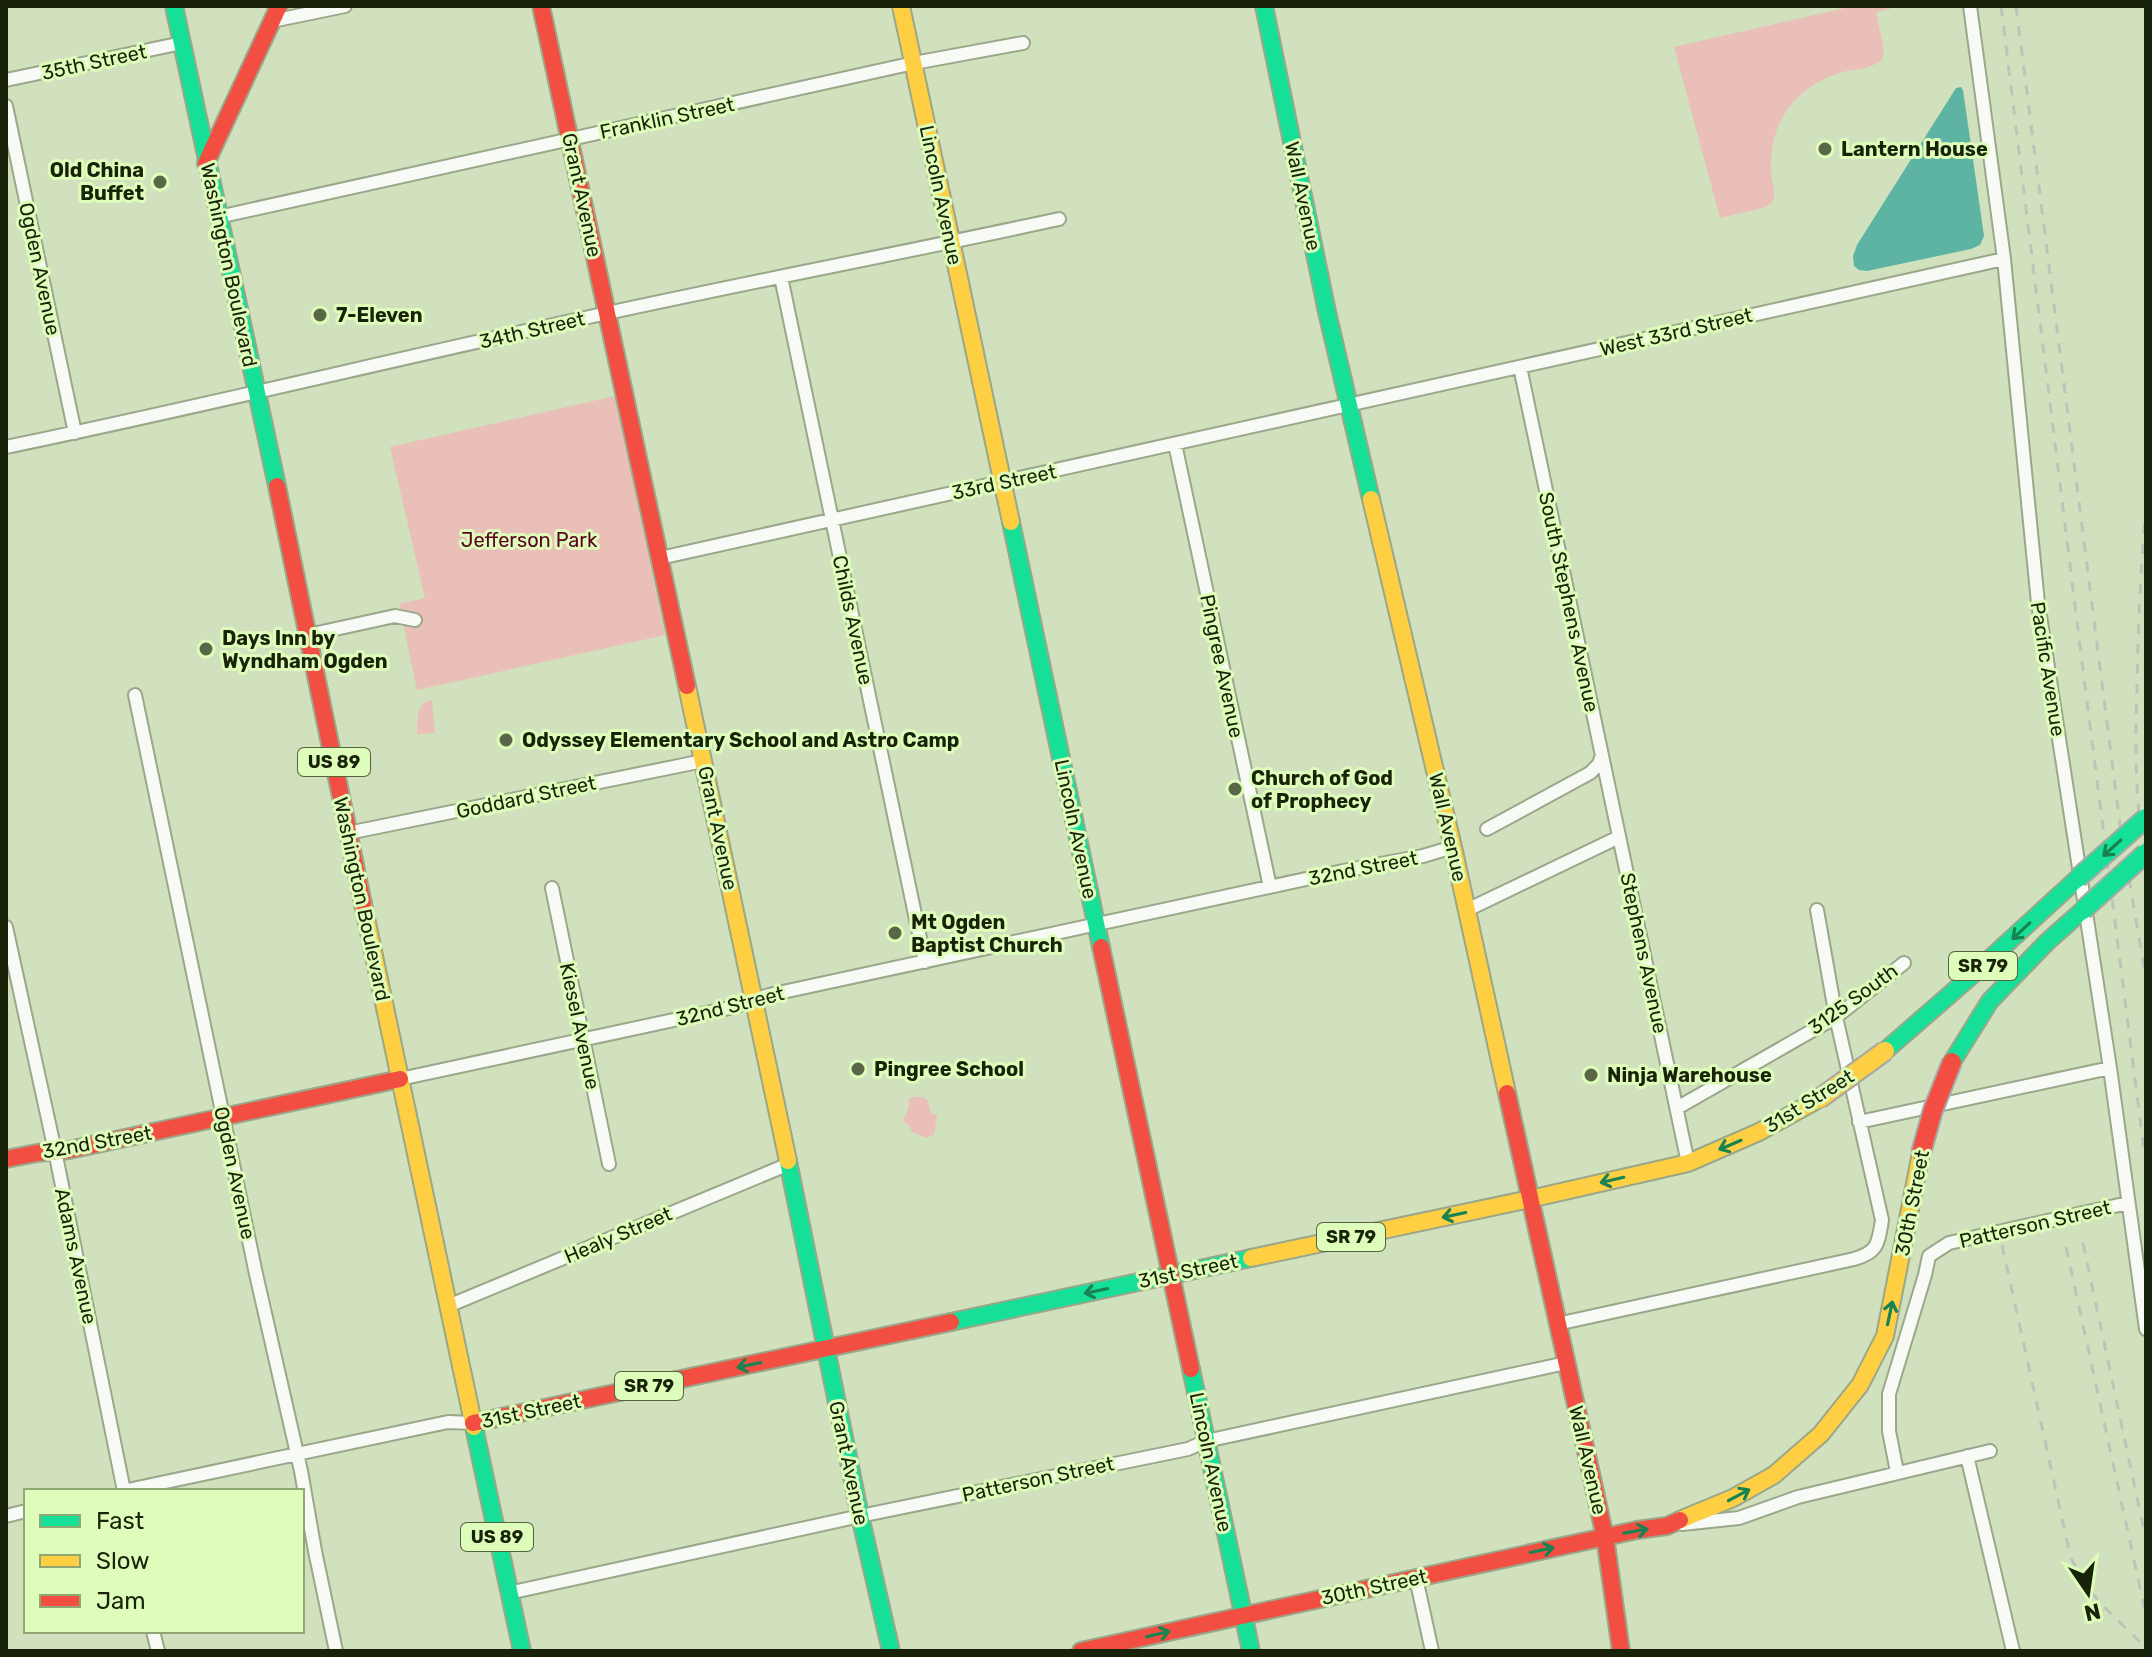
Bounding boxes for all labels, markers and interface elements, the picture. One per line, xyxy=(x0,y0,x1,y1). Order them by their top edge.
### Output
street label: 35th Street xyxy=(39,39,149,85)
street label: Franklin Street xyxy=(598,92,737,144)
street label: Lincoln Avenue xyxy=(914,123,968,267)
street label: Grant Avenue xyxy=(557,131,607,259)
place label: Lantern House xyxy=(1841,137,1988,161)
street label: Wall Avenue xyxy=(1280,139,1326,253)
marker: Lantern House xyxy=(1816,140,1834,158)
place label: Old China Buffet xyxy=(50,158,144,205)
street label: Washington Boulevard xyxy=(196,161,262,369)
marker: Old China Buffet xyxy=(151,173,169,191)
street label: Ogden Avenue xyxy=(14,200,66,338)
place label: 7-Eleven xyxy=(336,303,423,327)
street label: West 33rd Street xyxy=(1597,303,1755,361)
marker: 7-Eleven xyxy=(311,306,329,324)
street label: 34th Street xyxy=(477,306,587,354)
street label: 33rd Street xyxy=(950,459,1059,505)
street label: South Stephens Avenue xyxy=(1534,490,1604,714)
park label: Jefferson Park xyxy=(461,528,598,552)
street label: Childs Avenue xyxy=(828,553,878,687)
street label: Pingree Avenue xyxy=(1195,592,1249,740)
street label: Pacific Avenue xyxy=(2026,600,2070,738)
place label: Days Inn by Wyndham Ogden xyxy=(222,626,388,673)
marker: Days Inn by Wyndham Ogden xyxy=(197,640,215,658)
place label: Odyssey Elementary School and Astro Camp xyxy=(522,728,959,752)
marker: Odyssey Elementary School and Astro Camp xyxy=(497,731,515,749)
road number: US 89 xyxy=(298,748,370,776)
street label: Lincoln Avenue xyxy=(1049,757,1103,901)
street label: Grant Avenue xyxy=(693,764,743,892)
place label: Church of God of Prophecy xyxy=(1251,766,1393,813)
street label: Goddard Street xyxy=(454,770,598,823)
street label: Wall Avenue xyxy=(1424,770,1472,884)
marker: Church of God of Prophecy xyxy=(1226,780,1244,798)
street label: Washington Boulevard xyxy=(329,795,395,1003)
one-way arrow xyxy=(2103,839,2123,857)
street label: 32nd Street xyxy=(1306,846,1420,890)
street label: Stephens Avenue xyxy=(1615,871,1673,1035)
place label: Mt Ogden Baptist Church xyxy=(911,910,1063,957)
one-way arrow xyxy=(2011,922,2031,940)
marker: Mt Ogden Baptist Church xyxy=(886,924,904,942)
road number: SR 79 xyxy=(1949,952,2017,980)
street label: 3125 South xyxy=(1804,959,1902,1039)
street label: Kiesel Avenue xyxy=(555,961,605,1091)
street label: 32nd Street xyxy=(673,981,787,1031)
place label: Pingree School xyxy=(874,1057,1024,1081)
marker: Pingree School xyxy=(849,1060,867,1078)
place label: Ninja Warehouse xyxy=(1607,1063,1772,1087)
street label: 31st Street xyxy=(1760,1064,1858,1138)
marker: Ninja Warehouse xyxy=(1582,1066,1600,1084)
street label: Ogden Avenue xyxy=(209,1104,261,1242)
street label: 32nd Street xyxy=(41,1121,154,1163)
one-way arrow xyxy=(1718,1138,1742,1153)
street label: 30th Street xyxy=(1890,1148,1934,1258)
one-way arrow xyxy=(1600,1173,1626,1188)
street label: Adams Avenue xyxy=(50,1186,102,1326)
street label: Patterson Street xyxy=(1957,1195,2113,1253)
street label: Healy Street xyxy=(561,1201,676,1268)
one-way arrow xyxy=(1441,1208,1467,1223)
road number: SR 79 xyxy=(1317,1223,1385,1251)
street label: 31st Street xyxy=(1136,1249,1240,1293)
one-way arrow xyxy=(1083,1284,1109,1299)
one-way arrow xyxy=(1883,1301,1898,1327)
one-way arrow xyxy=(737,1358,762,1373)
road number: SR 79 xyxy=(615,1372,683,1400)
street label: 31st Street xyxy=(479,1389,583,1433)
street label: Lincoln Avenue xyxy=(1184,1390,1238,1534)
street label: Grant Avenue xyxy=(824,1399,874,1527)
street label: Wall Avenue xyxy=(1564,1403,1612,1517)
street label: Patterson Street xyxy=(960,1451,1116,1507)
one-way arrow xyxy=(1726,1486,1750,1502)
legend xyxy=(24,1489,304,1633)
text: Fast xyxy=(96,1507,144,1535)
one-way arrow xyxy=(1623,1522,1648,1537)
road number: US 89 xyxy=(461,1523,533,1551)
one-way arrow xyxy=(1529,1542,1554,1557)
text: Slow xyxy=(96,1547,149,1575)
north arrow xyxy=(2048,1553,2128,1633)
street label: 30th Street xyxy=(1319,1564,1429,1610)
text: Jam xyxy=(96,1587,146,1615)
text: N xyxy=(2082,1597,2103,1627)
one-way arrow xyxy=(1144,1626,1170,1641)

